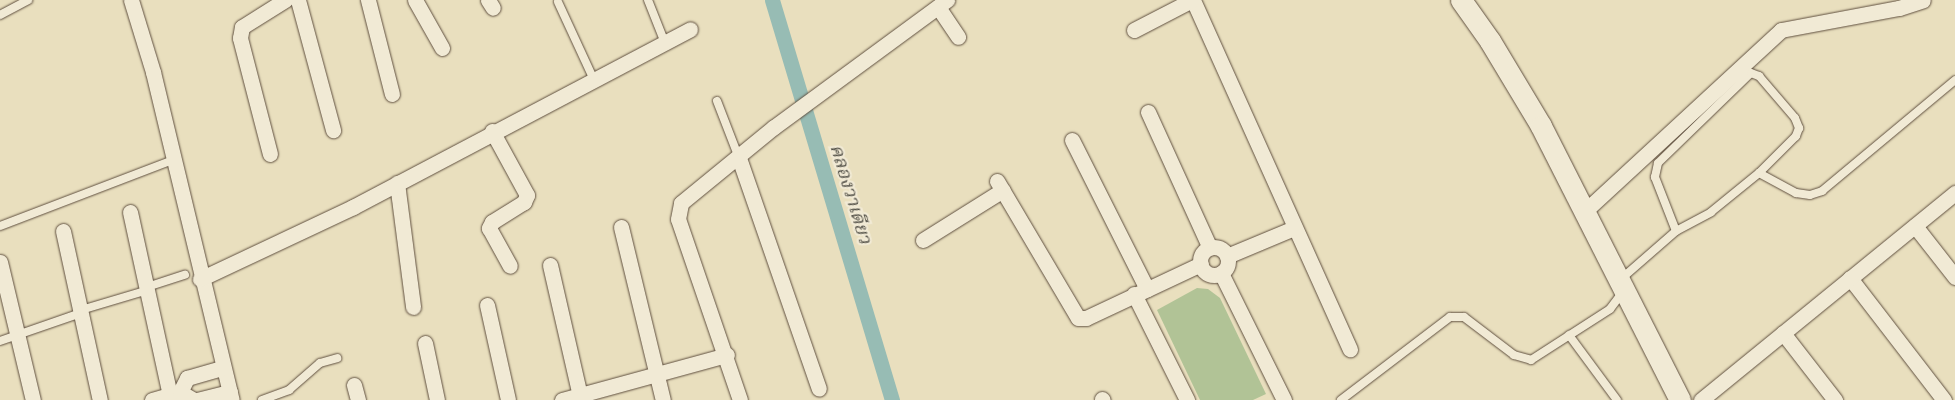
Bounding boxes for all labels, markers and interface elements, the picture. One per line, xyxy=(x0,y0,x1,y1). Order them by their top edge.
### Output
water label: คลองวาเดียว xyxy=(825,141,877,247)

